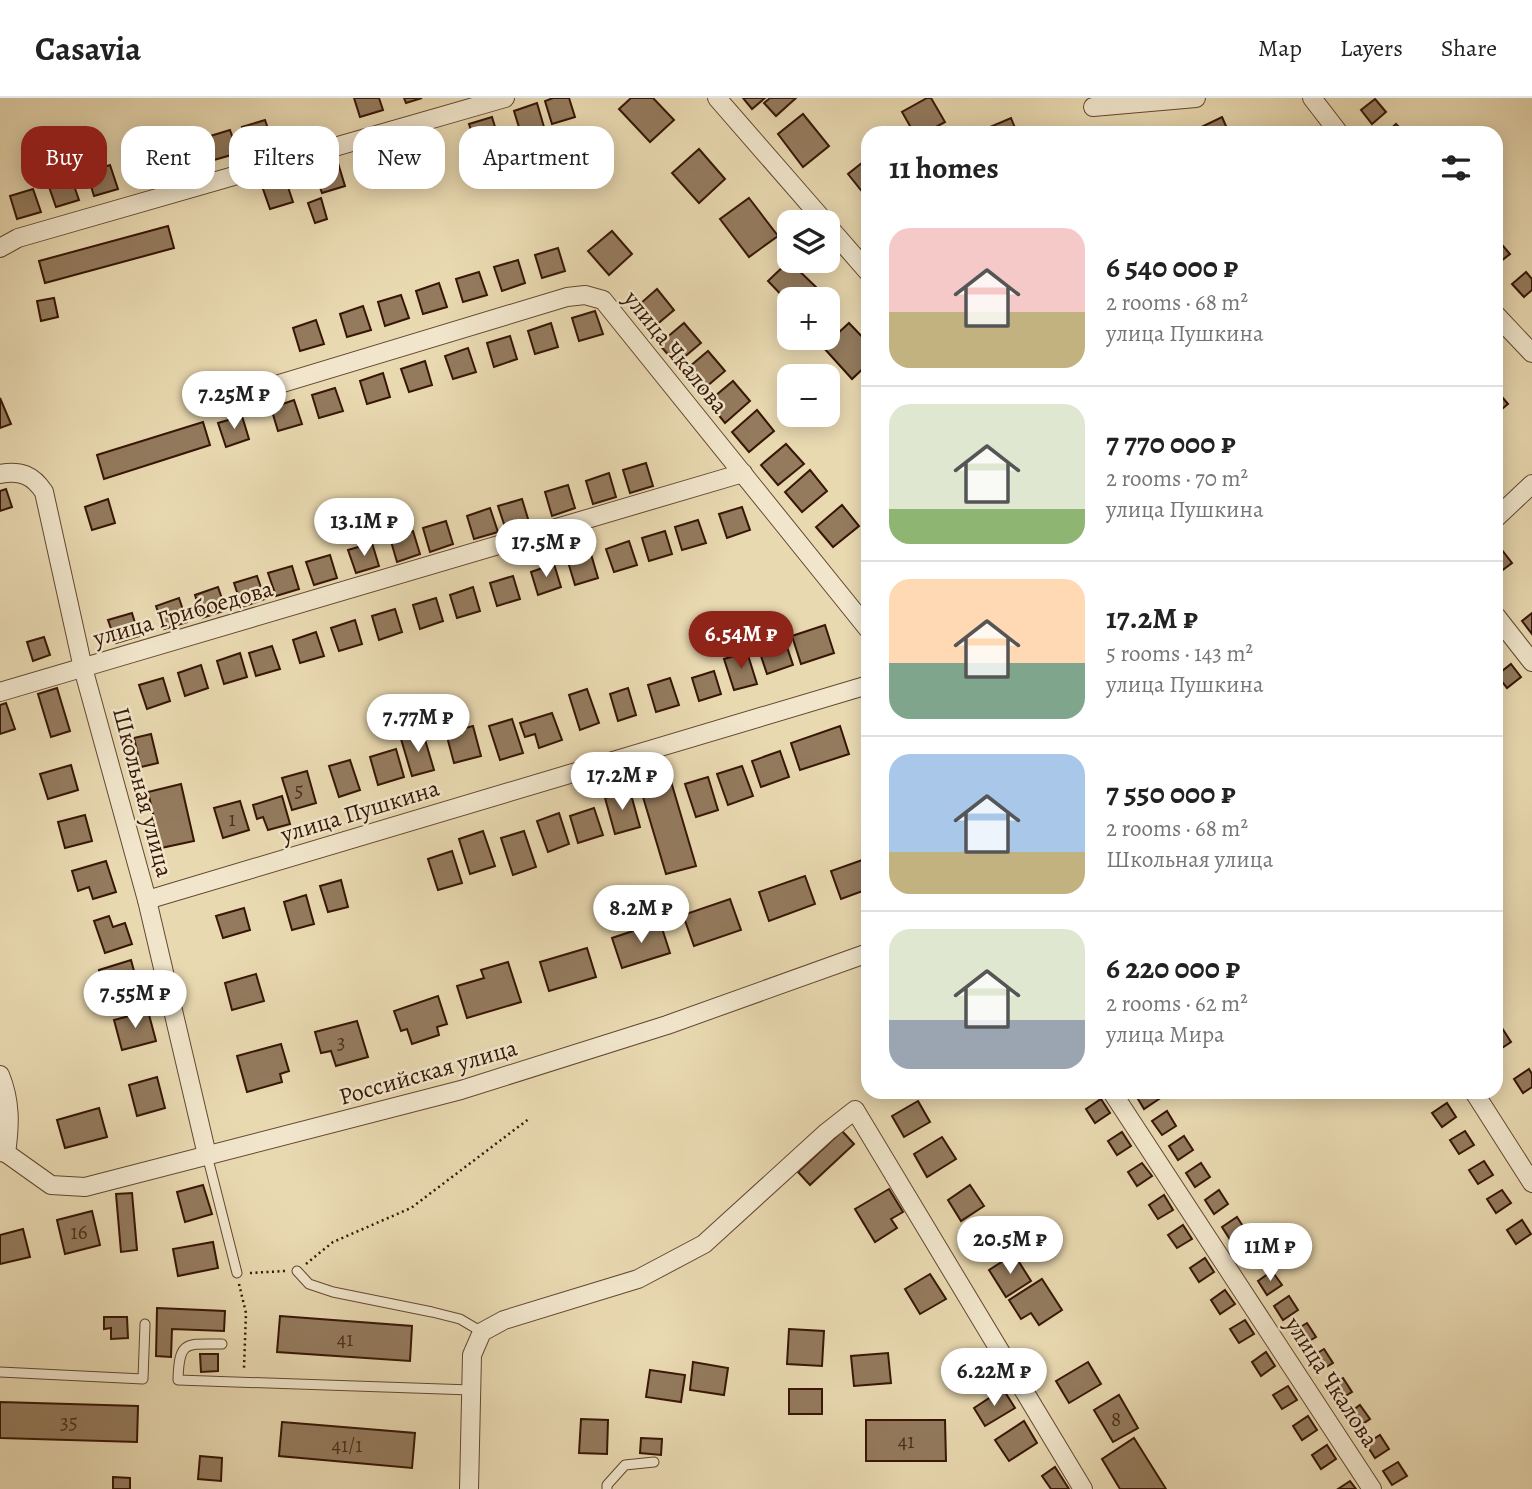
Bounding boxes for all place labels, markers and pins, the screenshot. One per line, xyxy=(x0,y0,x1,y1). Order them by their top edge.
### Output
pin: 7.25M ₽ xyxy=(169,372,299,431)
pin: 13.1M ₽ xyxy=(299,498,429,558)
pin: 17.5M ₽ xyxy=(481,519,611,579)
pin: 6.54M ₽ xyxy=(676,612,806,671)
pin: 7.77M ₽ xyxy=(353,694,483,754)
pin: 17.2M ₽ xyxy=(557,752,687,812)
pin: 8.2M ₽ xyxy=(584,886,698,945)
pin: 7.55M ₽ xyxy=(70,970,200,1030)
pin: 20.5M ₽ xyxy=(945,1216,1075,1276)
pin: 11M ₽ xyxy=(1221,1224,1319,1283)
pin: 6.22M ₽ xyxy=(929,1348,1059,1408)

